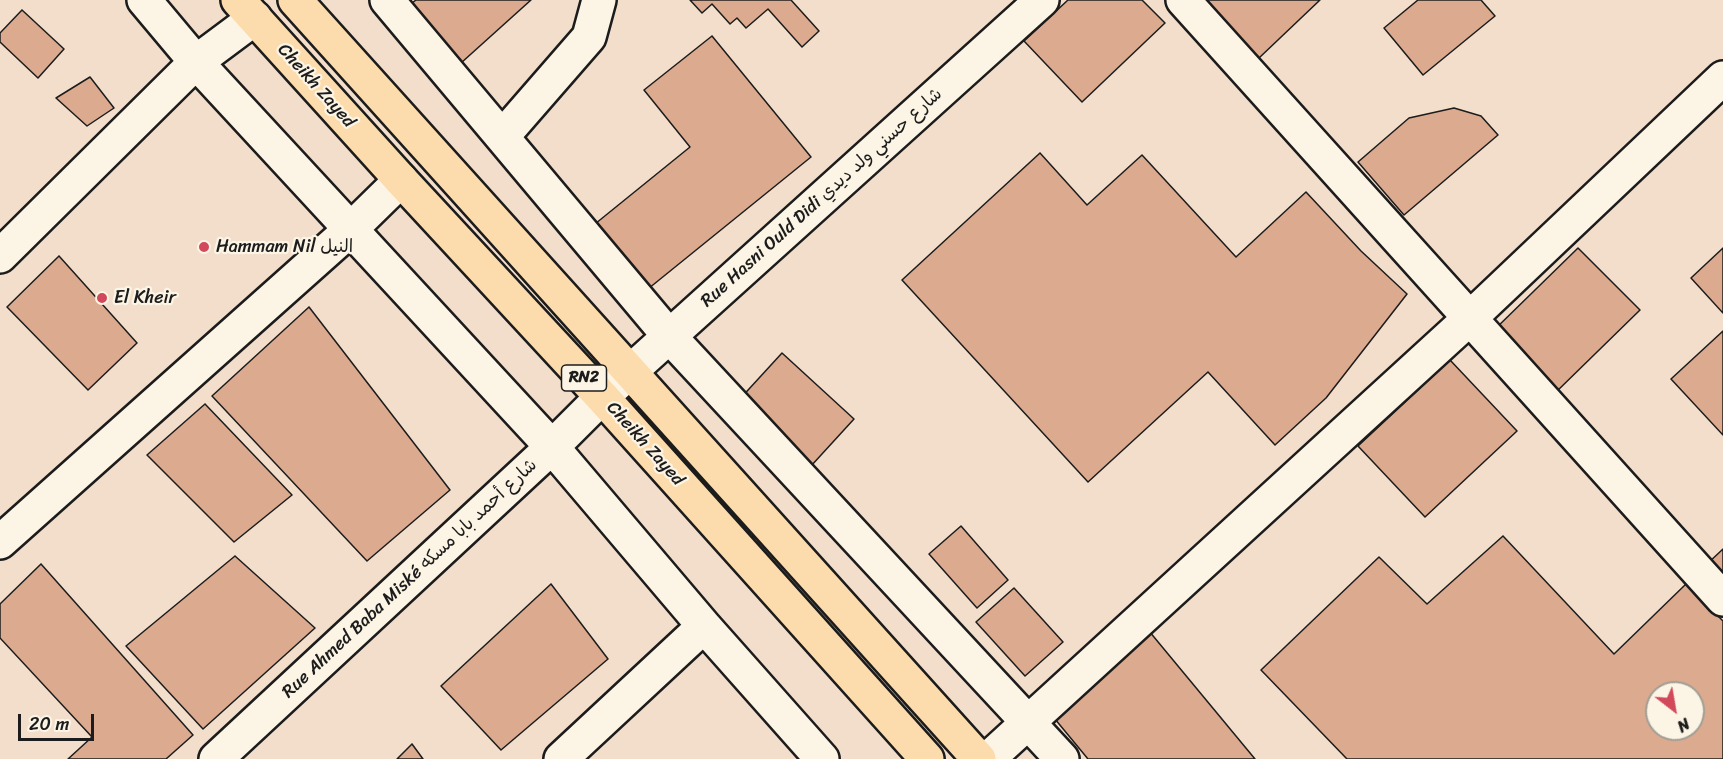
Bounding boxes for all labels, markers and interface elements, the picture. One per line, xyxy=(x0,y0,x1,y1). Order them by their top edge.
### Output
street label: Cheikh Zayed xyxy=(273,40,359,132)
street label: Rue Hasni Ould Didi شارع حسني ولد ديدي xyxy=(697,84,947,312)
place label: Hammam Nil النيل xyxy=(216,236,353,258)
marker: Hammam Nil النيل xyxy=(197,240,211,254)
place label: El Kheir xyxy=(114,287,176,309)
marker: El Kheir xyxy=(95,291,109,305)
road number: RN2 xyxy=(562,365,606,391)
street label: Cheikh Zayed xyxy=(602,398,688,490)
street label: Rue Ahmed Baba Miské شارع أحمد بابا مسكه xyxy=(278,455,542,703)
north arrow xyxy=(1645,681,1705,741)
scale bar xyxy=(21,702,98,740)
text: 20 m xyxy=(29,708,69,740)
text: N xyxy=(1671,710,1696,740)

